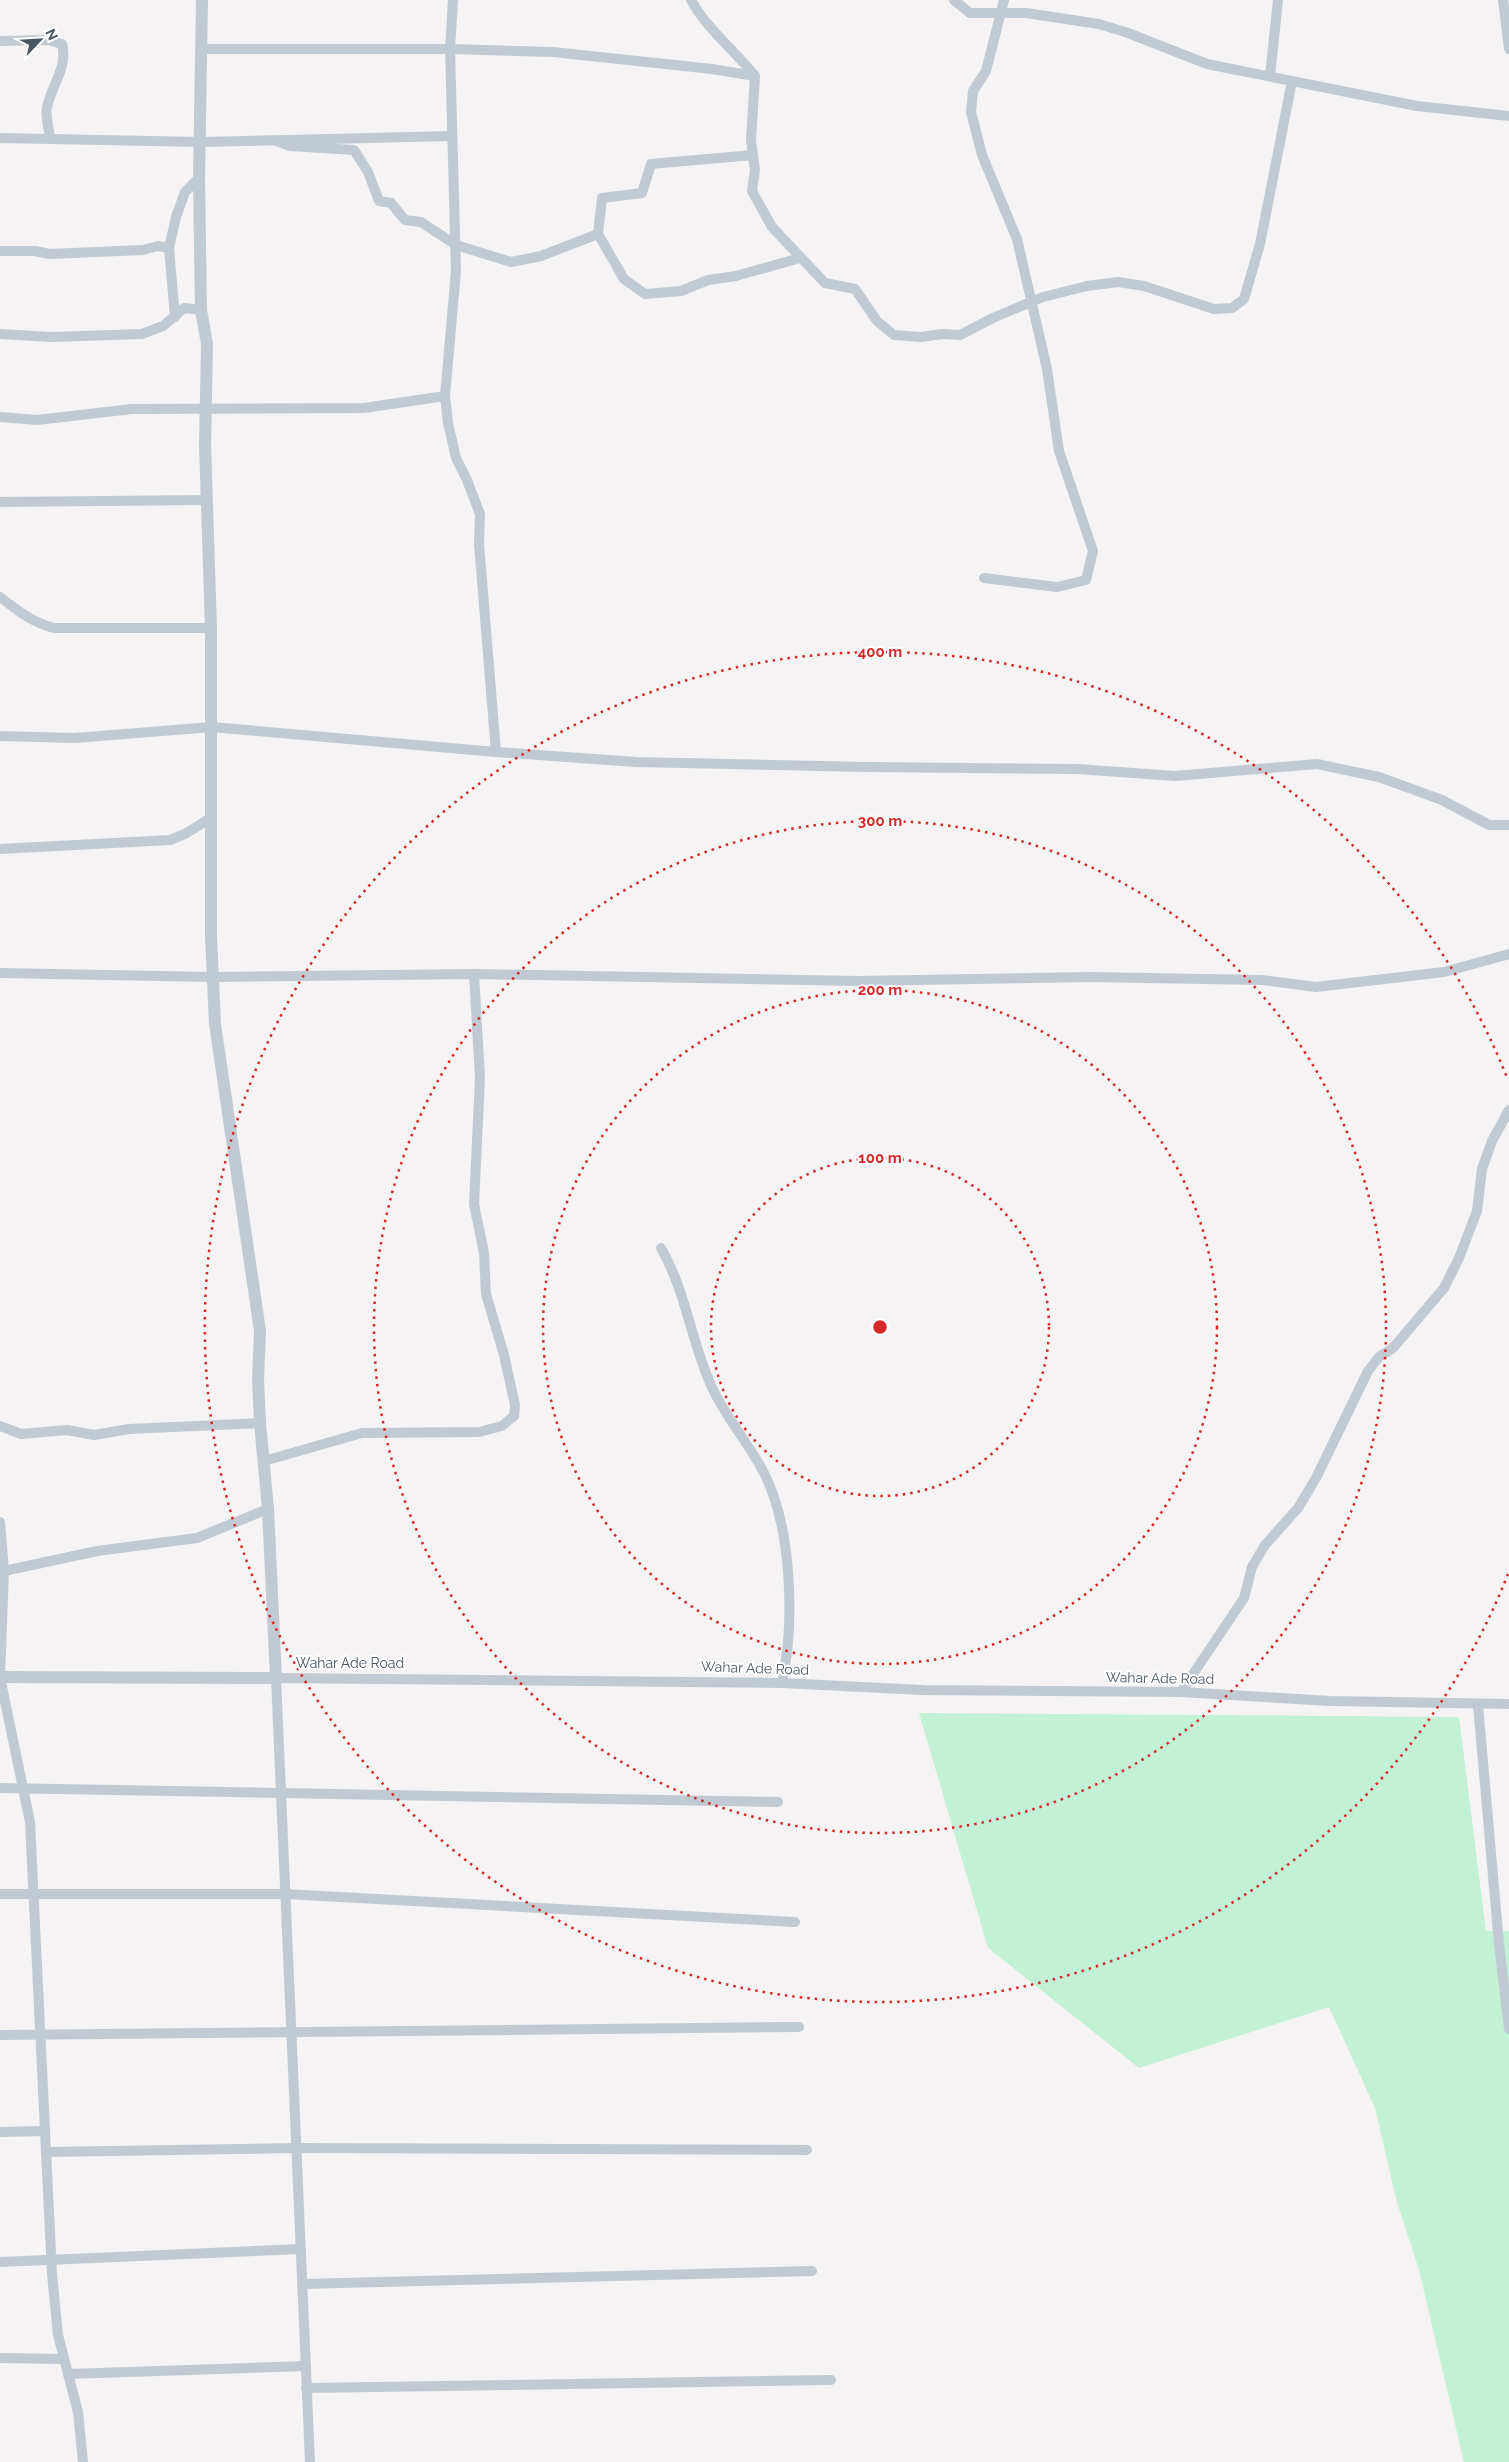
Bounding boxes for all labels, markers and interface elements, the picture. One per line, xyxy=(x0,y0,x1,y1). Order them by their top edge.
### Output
north arrow xyxy=(15,15,65,65)
text: N xyxy=(42,26,61,43)
text: 400 m xyxy=(858,643,902,661)
text: 300 m xyxy=(858,812,902,830)
text: 200 m xyxy=(858,981,902,999)
text: 100 m xyxy=(858,1149,902,1167)
centre of rings xyxy=(871,1318,889,1336)
street label: Wahar Ade Road xyxy=(296,1655,404,1671)
street label: Wahar Ade Road xyxy=(701,1658,809,1678)
street label: Wahar Ade Road xyxy=(1106,1669,1214,1687)

